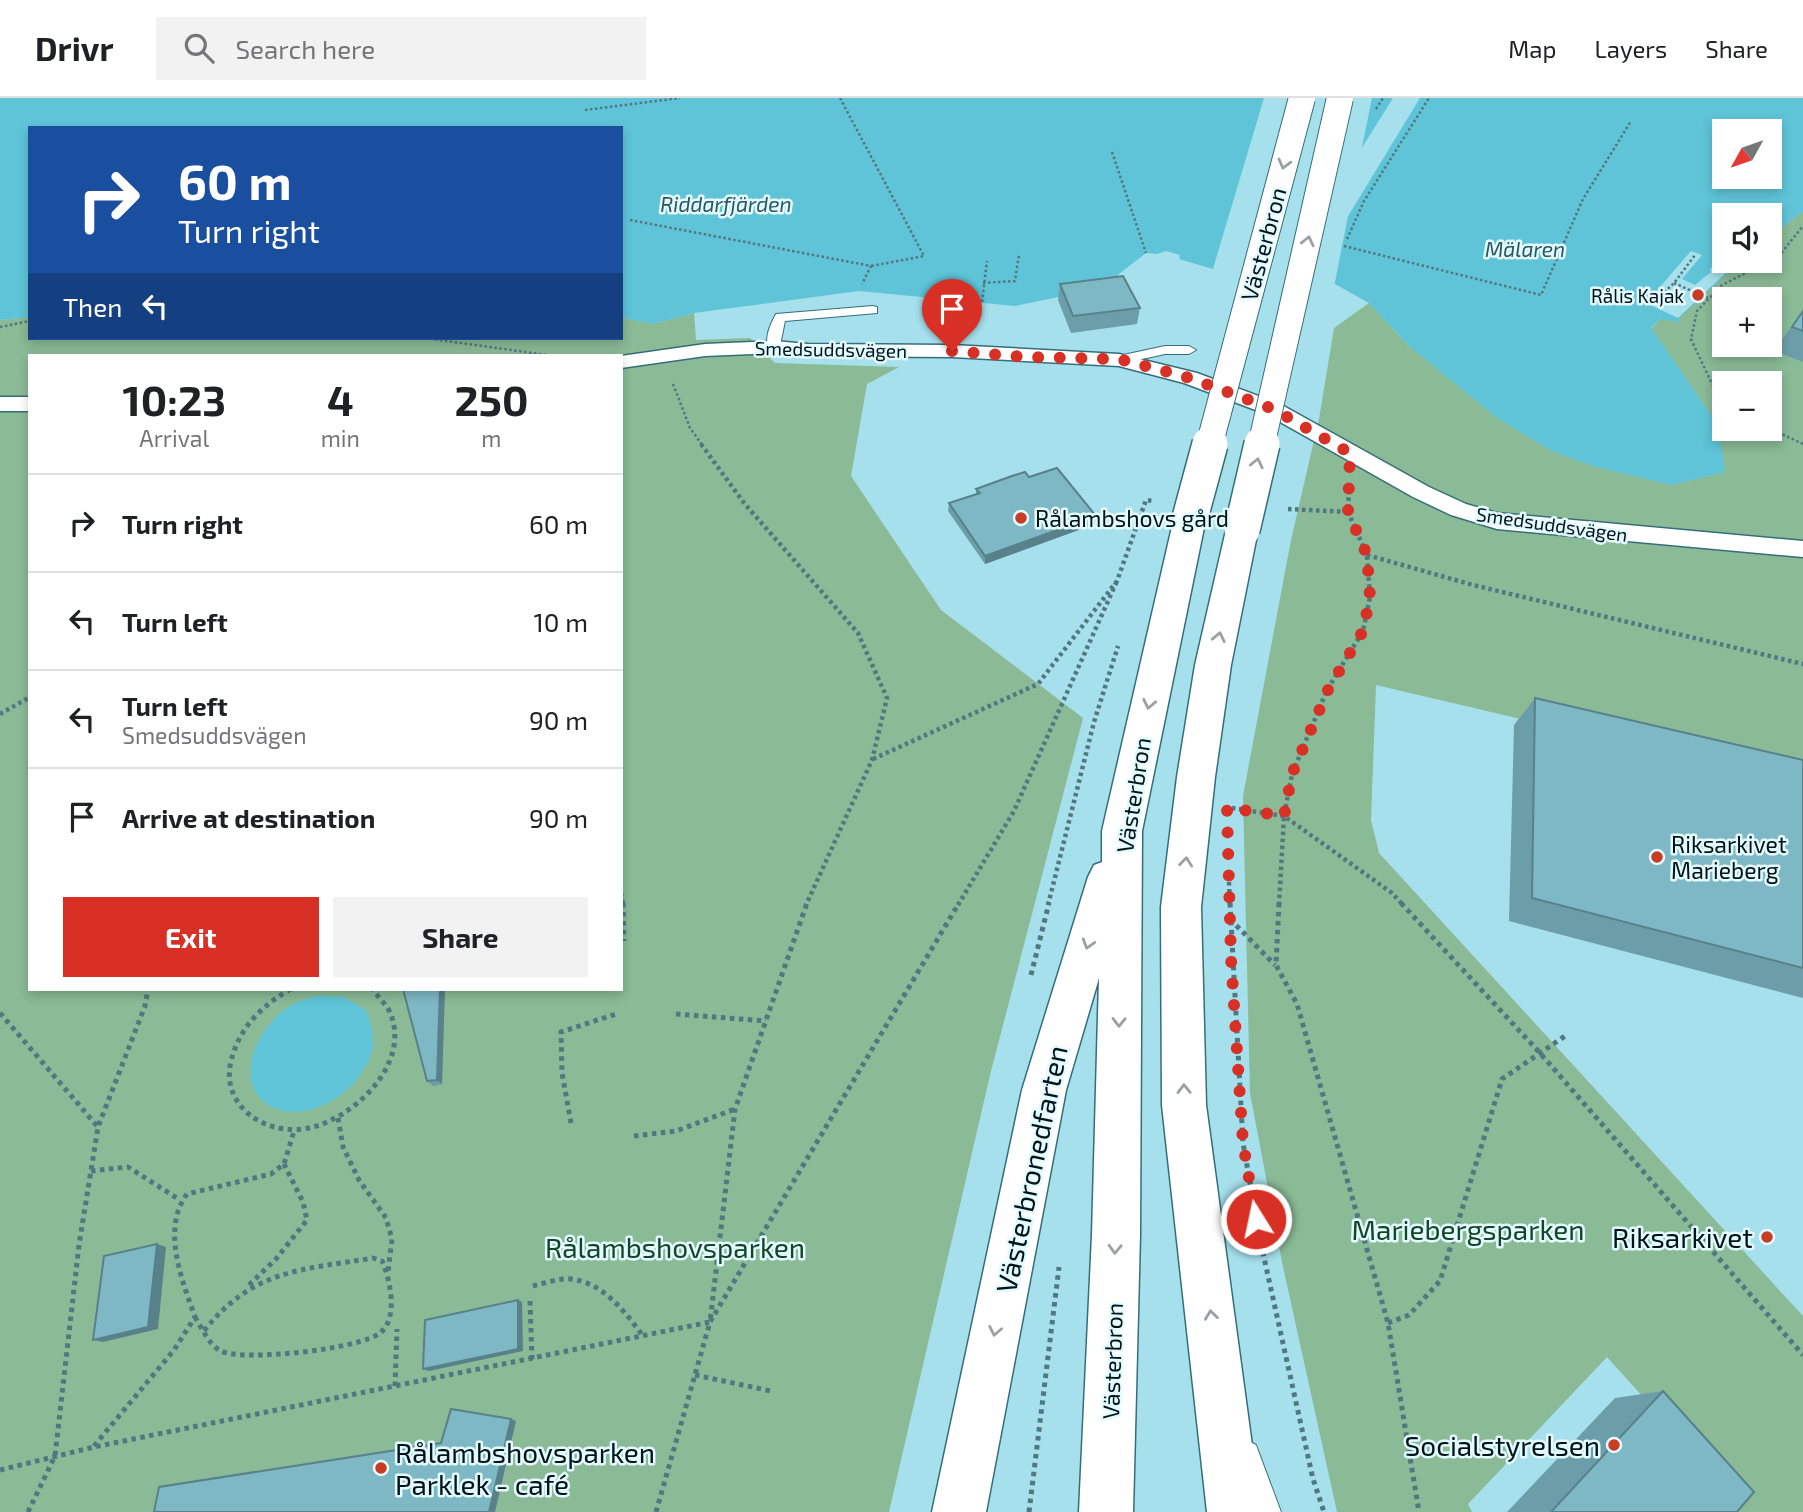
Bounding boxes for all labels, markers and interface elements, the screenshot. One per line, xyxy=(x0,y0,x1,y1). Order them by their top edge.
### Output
search box xyxy=(156,17,646,80)
text: Drivr xyxy=(35,28,114,68)
icon: search xyxy=(180,29,218,67)
text: Search here xyxy=(236,33,375,64)
text: Map xyxy=(1508,34,1556,63)
text: Layers xyxy=(1594,34,1667,63)
text: Share xyxy=(1705,34,1768,63)
north arrow xyxy=(1712,119,1782,189)
map controls xyxy=(1712,119,1782,441)
text: 60 m xyxy=(178,151,292,210)
icon: right xyxy=(63,154,154,245)
one-way arrow xyxy=(1278,158,1293,170)
street label: Västerbron xyxy=(1234,184,1292,304)
water label: Riddarfjärden xyxy=(660,191,792,217)
button: sound xyxy=(1712,203,1782,273)
text: Turn right xyxy=(178,211,320,249)
one-way arrow xyxy=(1299,236,1314,248)
water label: Mälaren xyxy=(1485,236,1565,261)
pin xyxy=(922,279,982,351)
place label: Rålis Kajak xyxy=(1591,284,1684,307)
icon: left xyxy=(136,287,174,325)
marker: Rålis Kajak xyxy=(1690,287,1706,303)
button: + xyxy=(1712,287,1782,357)
icon: arrive xyxy=(933,290,971,328)
text: Then xyxy=(63,291,122,322)
street label: Smedsuddsvägen xyxy=(755,336,907,362)
button: − xyxy=(1712,371,1782,441)
text: 10:23 xyxy=(123,374,226,424)
text: 4 xyxy=(327,374,354,424)
text: 250 xyxy=(454,374,528,424)
text: Arrival xyxy=(139,424,209,452)
text: min xyxy=(321,424,360,452)
text: m xyxy=(481,424,502,452)
one-way arrow xyxy=(1249,457,1263,469)
street label: Smedsuddsvägen xyxy=(1475,502,1629,546)
icon: right xyxy=(63,504,101,542)
place label: Rålambshovs gård xyxy=(1035,504,1229,532)
text: Turn right xyxy=(122,508,243,539)
text: 60 m xyxy=(529,508,588,539)
marker: Rålambshovs gård xyxy=(1013,510,1029,526)
icon: left xyxy=(63,602,101,640)
text: Turn left xyxy=(122,606,228,637)
text: 10 m xyxy=(533,606,588,637)
one-way arrow xyxy=(1211,631,1226,643)
text: Turn left xyxy=(122,690,228,721)
one-way arrow xyxy=(1143,698,1157,710)
icon: left xyxy=(63,700,101,738)
text: 90 m xyxy=(529,704,588,735)
text: Smedsuddsvägen xyxy=(122,721,307,749)
street label: Västerbron xyxy=(1110,735,1156,855)
icon: arrive xyxy=(63,798,101,836)
text: Arrive at destination xyxy=(122,802,375,833)
text: 90 m xyxy=(529,802,588,833)
place label: Riksarkivet Marieberg xyxy=(1671,830,1787,884)
marker: Riksarkivet Marieberg xyxy=(1649,849,1665,865)
one-way arrow xyxy=(1179,856,1194,868)
button: Exit xyxy=(63,897,319,977)
button: Share xyxy=(333,897,588,977)
one-way arrow xyxy=(1082,937,1096,949)
one-way arrow xyxy=(1111,1017,1127,1028)
street label: Västerbronedfarten xyxy=(988,1042,1074,1296)
one-way arrow xyxy=(1176,1083,1191,1094)
position arrow xyxy=(1219,1182,1293,1256)
park label: Mariebergsparken xyxy=(1351,1212,1585,1246)
place label: Riksarkivet xyxy=(1612,1220,1753,1254)
marker: Riksarkivet xyxy=(1759,1229,1775,1245)
park label: Rålambshovsparken xyxy=(545,1230,805,1264)
one-way arrow xyxy=(1108,1244,1123,1255)
street label: Västerbron xyxy=(1096,1302,1128,1420)
one-way arrow xyxy=(1204,1309,1219,1321)
one-way arrow xyxy=(989,1325,1004,1337)
place label: Socialstyrelsen xyxy=(1405,1428,1600,1462)
place label: Rålambshovsparken Parklek - café xyxy=(395,1435,655,1501)
marker: Socialstyrelsen xyxy=(1606,1437,1622,1453)
marker: Rålambshovsparken Parklek - café xyxy=(373,1460,389,1476)

